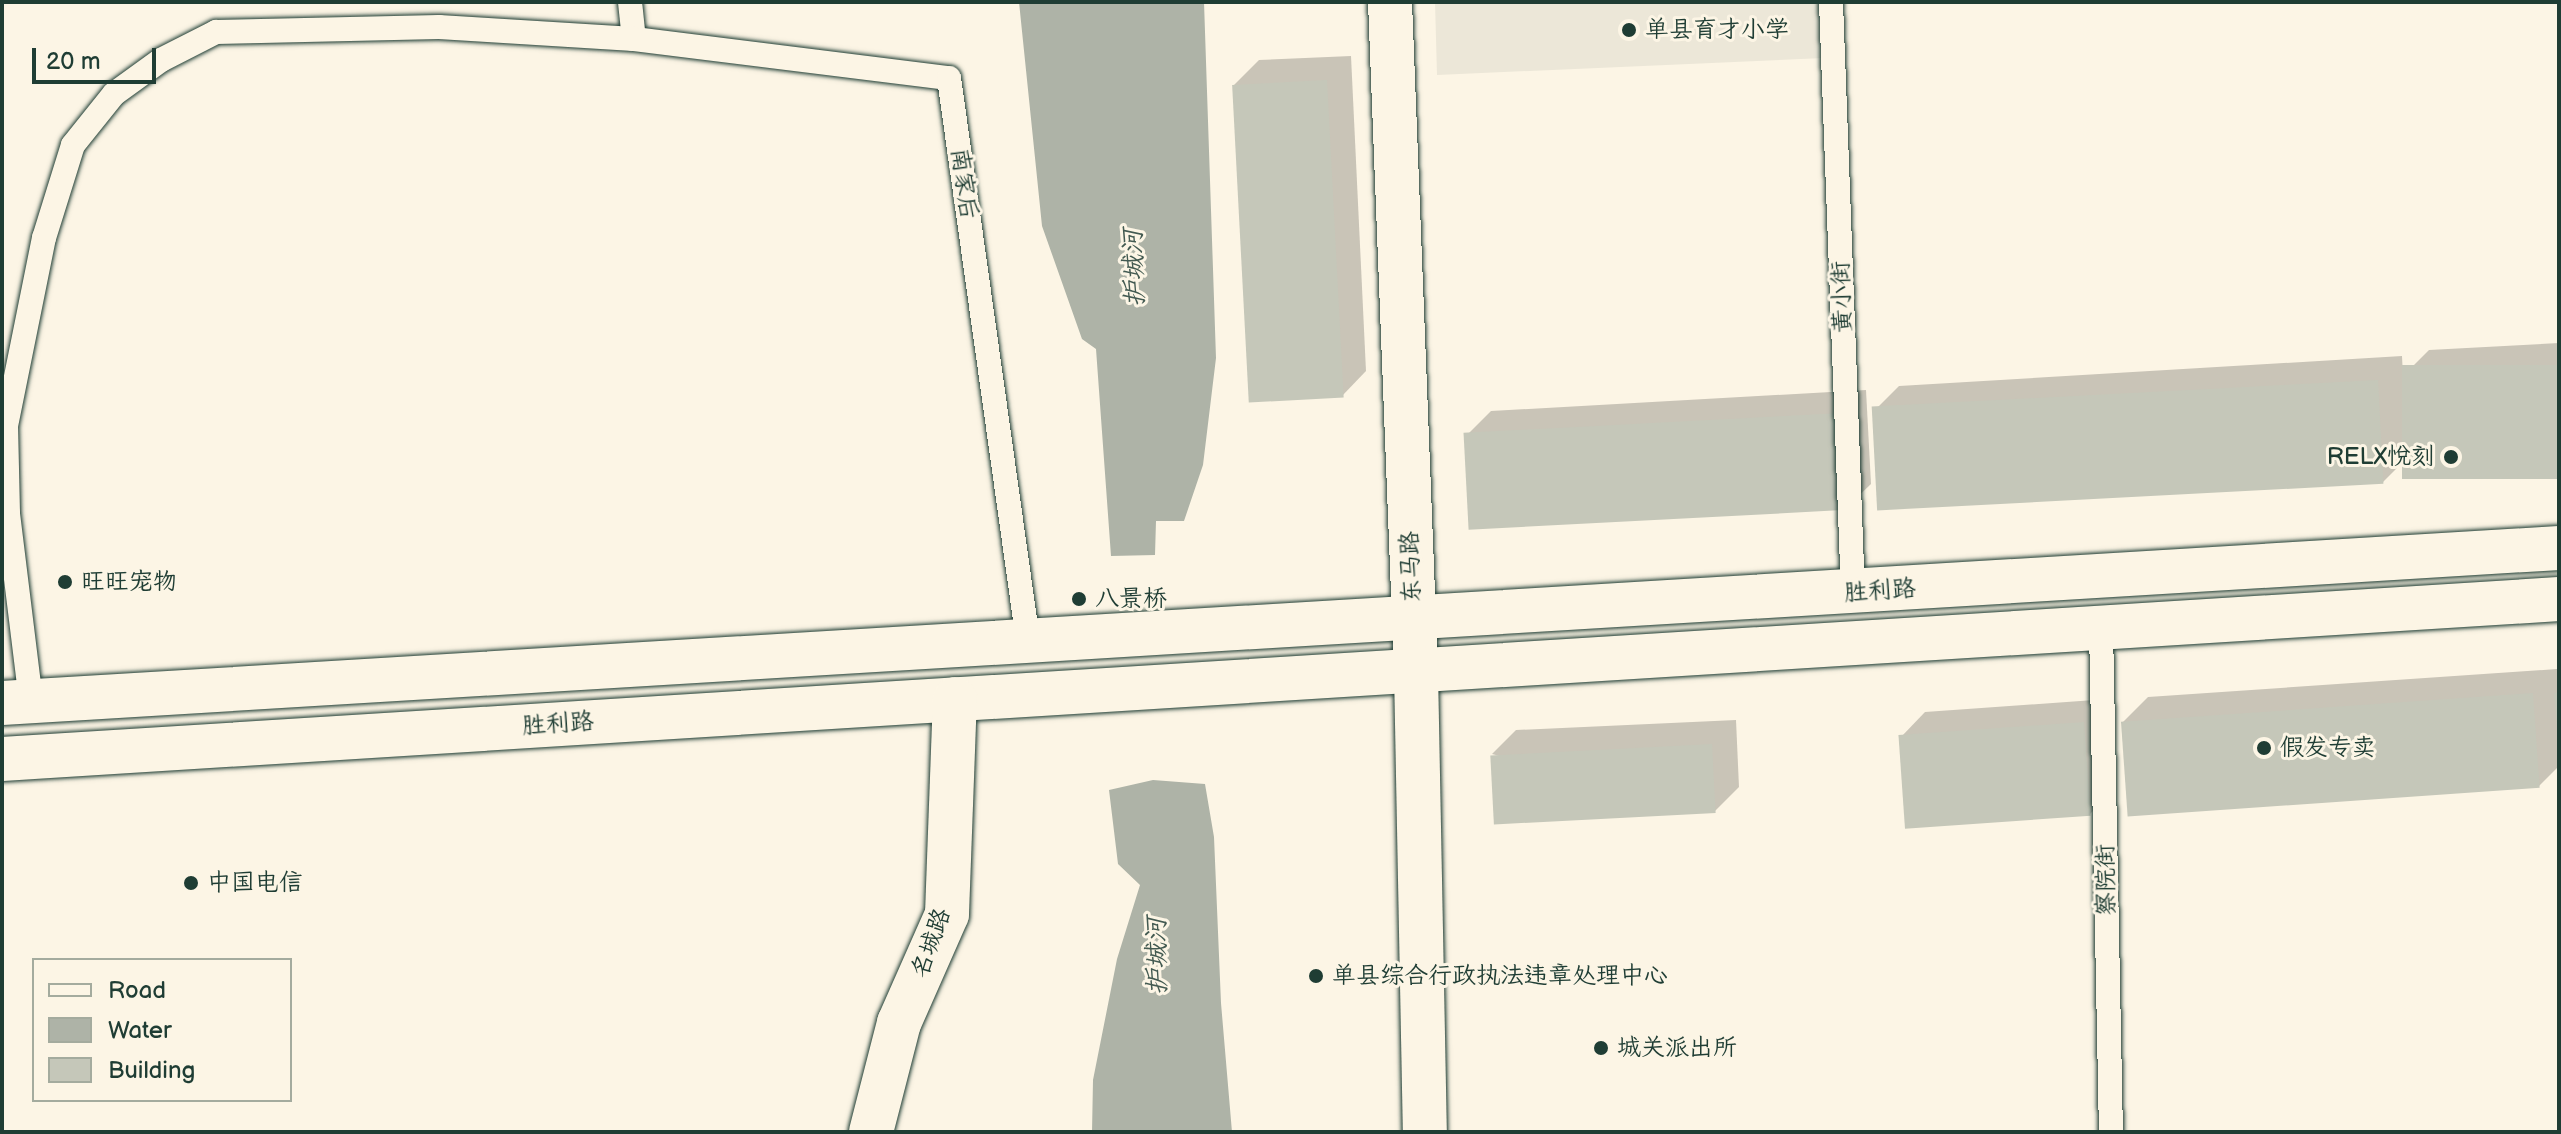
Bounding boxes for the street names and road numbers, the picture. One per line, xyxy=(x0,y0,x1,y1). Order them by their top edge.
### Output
street label: 南家后 xyxy=(945,146,983,222)
street label: 黄小街 xyxy=(1826,261,1858,333)
street label: 东马路 xyxy=(1395,531,1427,603)
street label: 胜利路 xyxy=(1843,574,1917,608)
street label: 胜利路 xyxy=(521,707,595,741)
street label: 察院街 xyxy=(2091,844,2121,916)
street label: 名城路 xyxy=(905,904,957,982)

